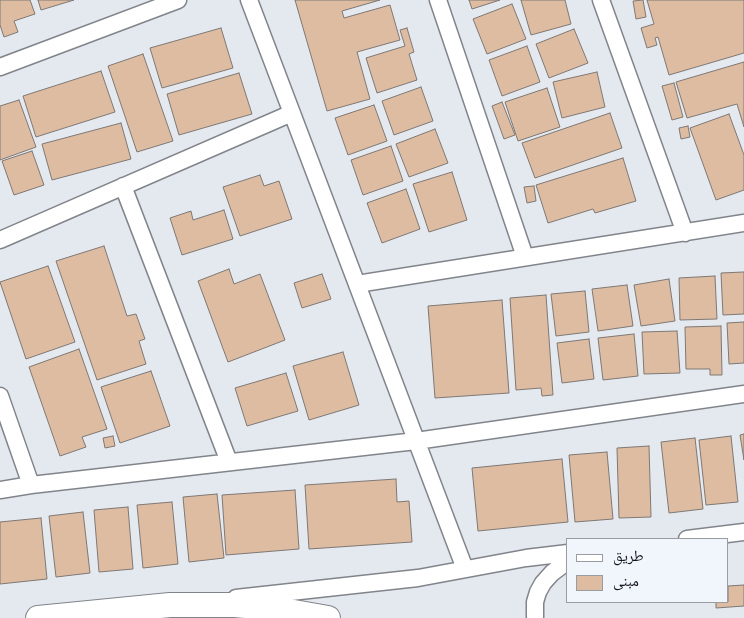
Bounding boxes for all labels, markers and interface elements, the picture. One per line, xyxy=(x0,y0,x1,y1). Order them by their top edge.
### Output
legend xyxy=(566,538,729,603)
text: طريق xyxy=(613,545,644,566)
text: مبنى xyxy=(613,570,639,591)

